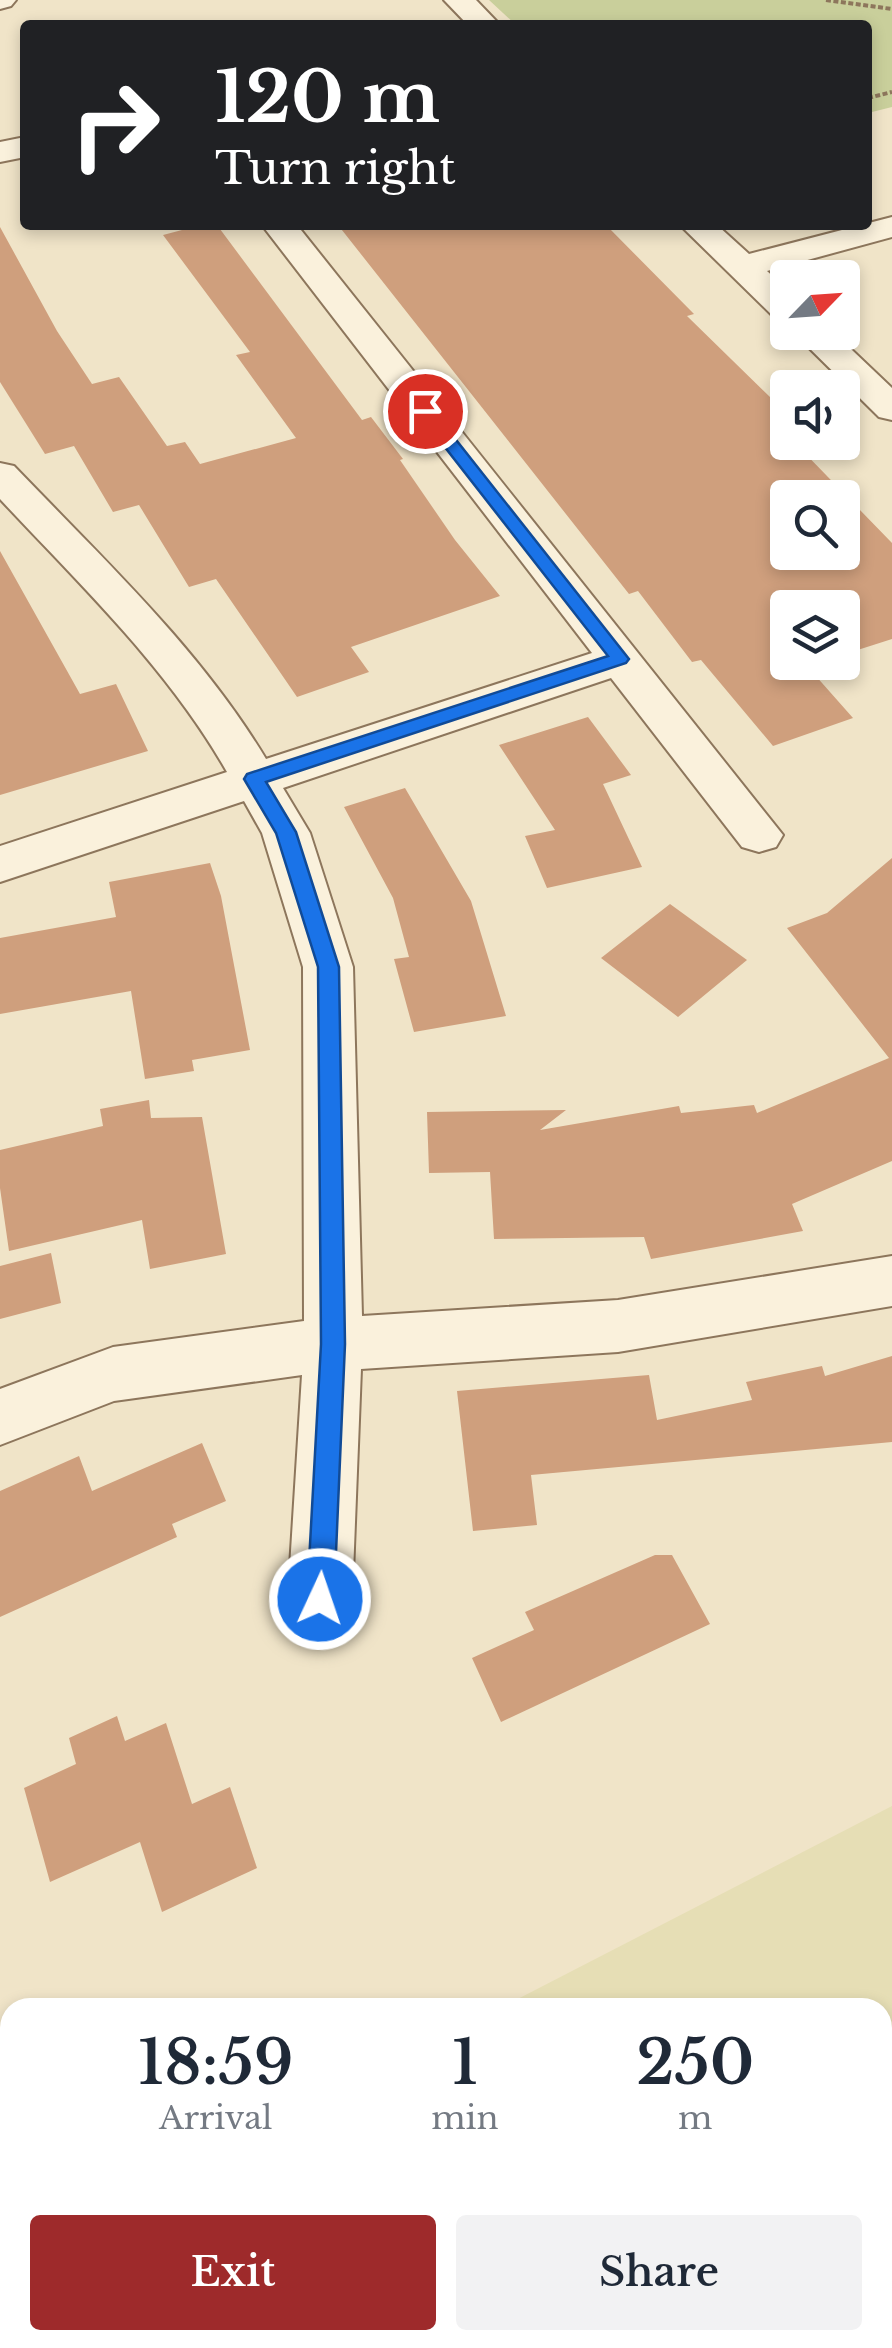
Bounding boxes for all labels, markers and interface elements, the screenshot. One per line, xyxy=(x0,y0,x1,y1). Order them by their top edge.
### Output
text: 120 m xyxy=(215,54,440,141)
icon: right xyxy=(50,60,180,190)
text: Turn right xyxy=(215,140,456,196)
north arrow xyxy=(770,260,860,350)
map controls xyxy=(770,260,860,680)
pin xyxy=(383,369,468,454)
button: sound xyxy=(770,370,860,460)
icon: arrive xyxy=(398,384,453,439)
button: search xyxy=(770,480,860,570)
button: layers xyxy=(770,590,860,680)
position arrow xyxy=(268,1547,372,1651)
text: 18:59 xyxy=(138,2026,294,2100)
text: 1 xyxy=(452,2026,478,2100)
text: 250 xyxy=(636,2026,754,2100)
text: Arrival xyxy=(159,2098,272,2138)
text: min xyxy=(431,2098,499,2138)
text: m xyxy=(678,2098,712,2138)
button: Exit xyxy=(30,2215,436,2330)
button: Share xyxy=(456,2215,862,2330)

